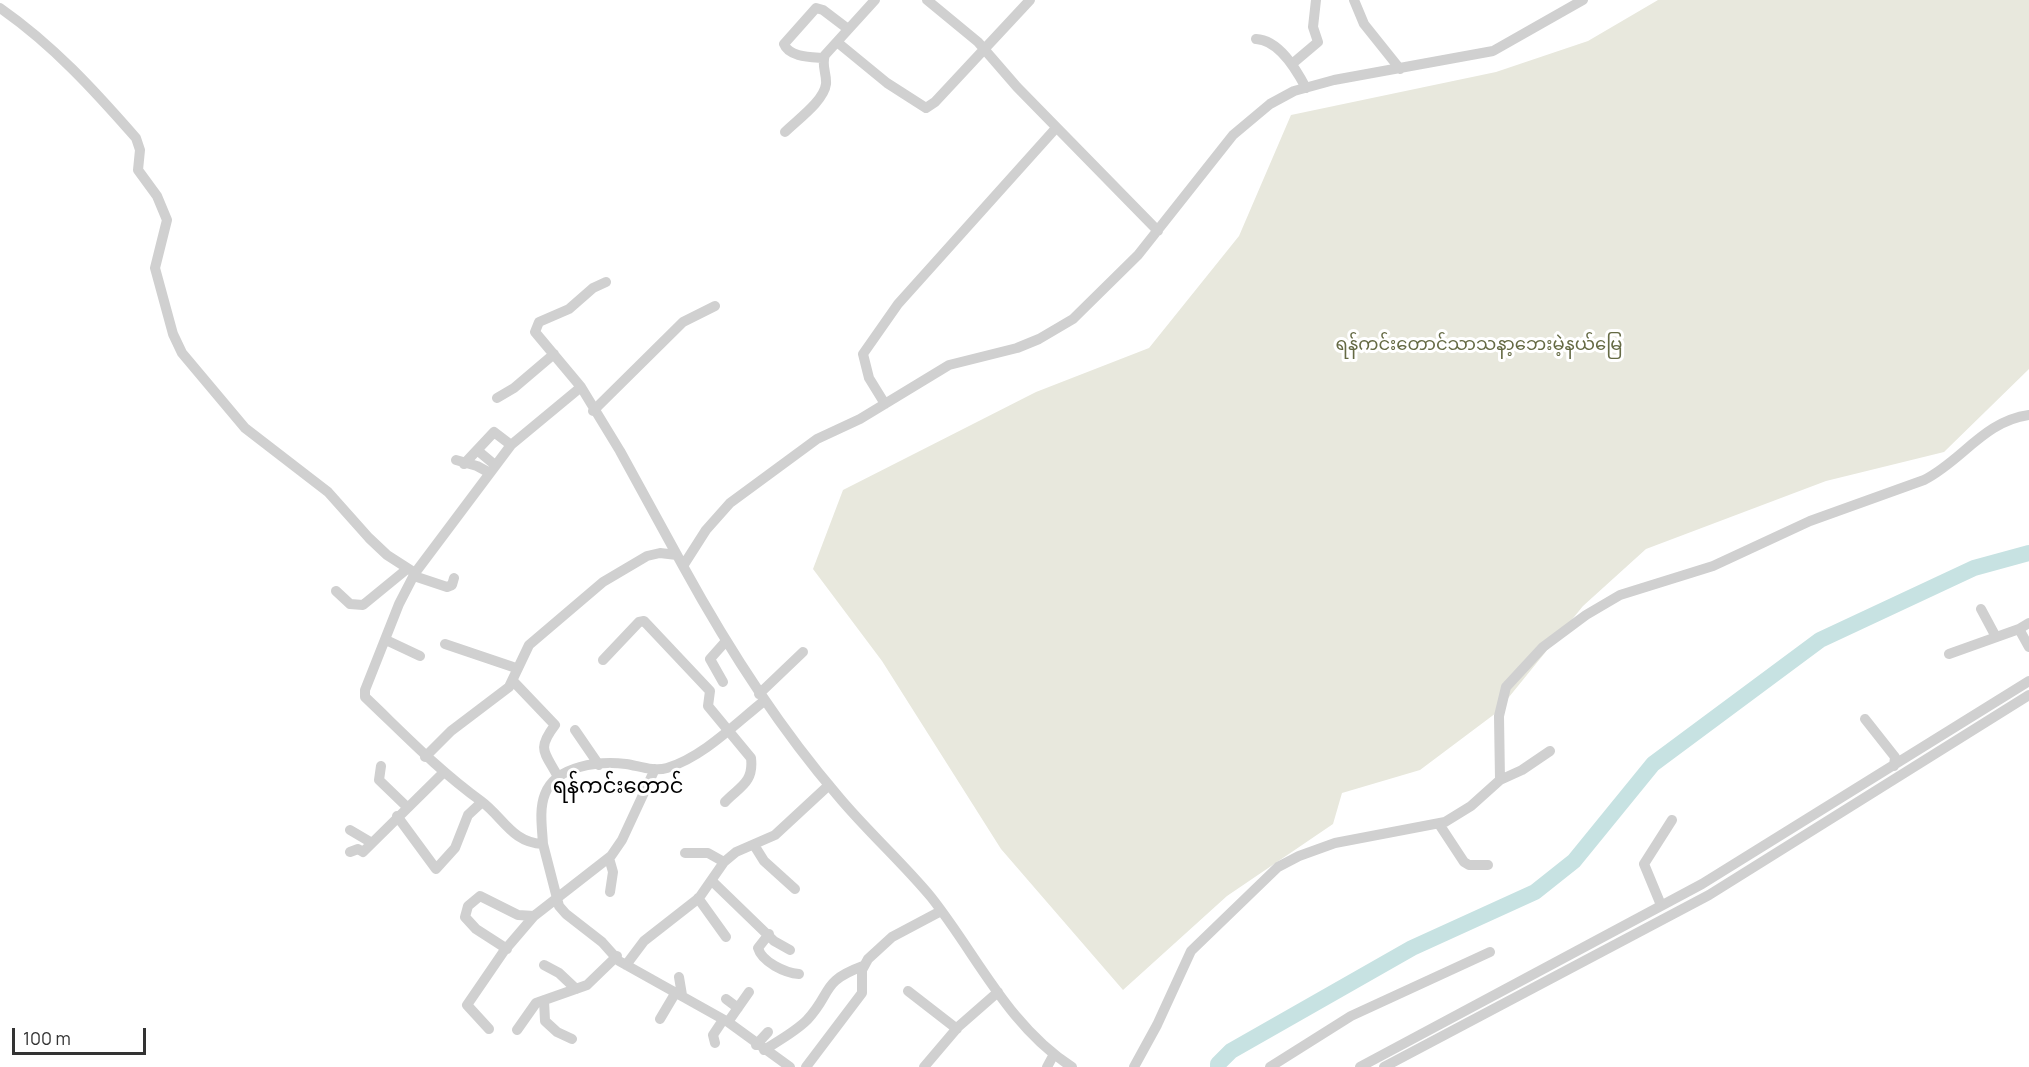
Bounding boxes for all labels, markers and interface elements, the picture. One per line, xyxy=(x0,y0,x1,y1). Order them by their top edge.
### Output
park label: ရန်ကင်းတောင်သာသနာ့ဘေးမဲ့နယ်မြေ xyxy=(1336,334,1622,356)
district label: ရန်ကင်းတောင် xyxy=(553,774,683,800)
scale bar xyxy=(15,1016,148,1054)
text: 100 m xyxy=(23,1026,71,1050)

